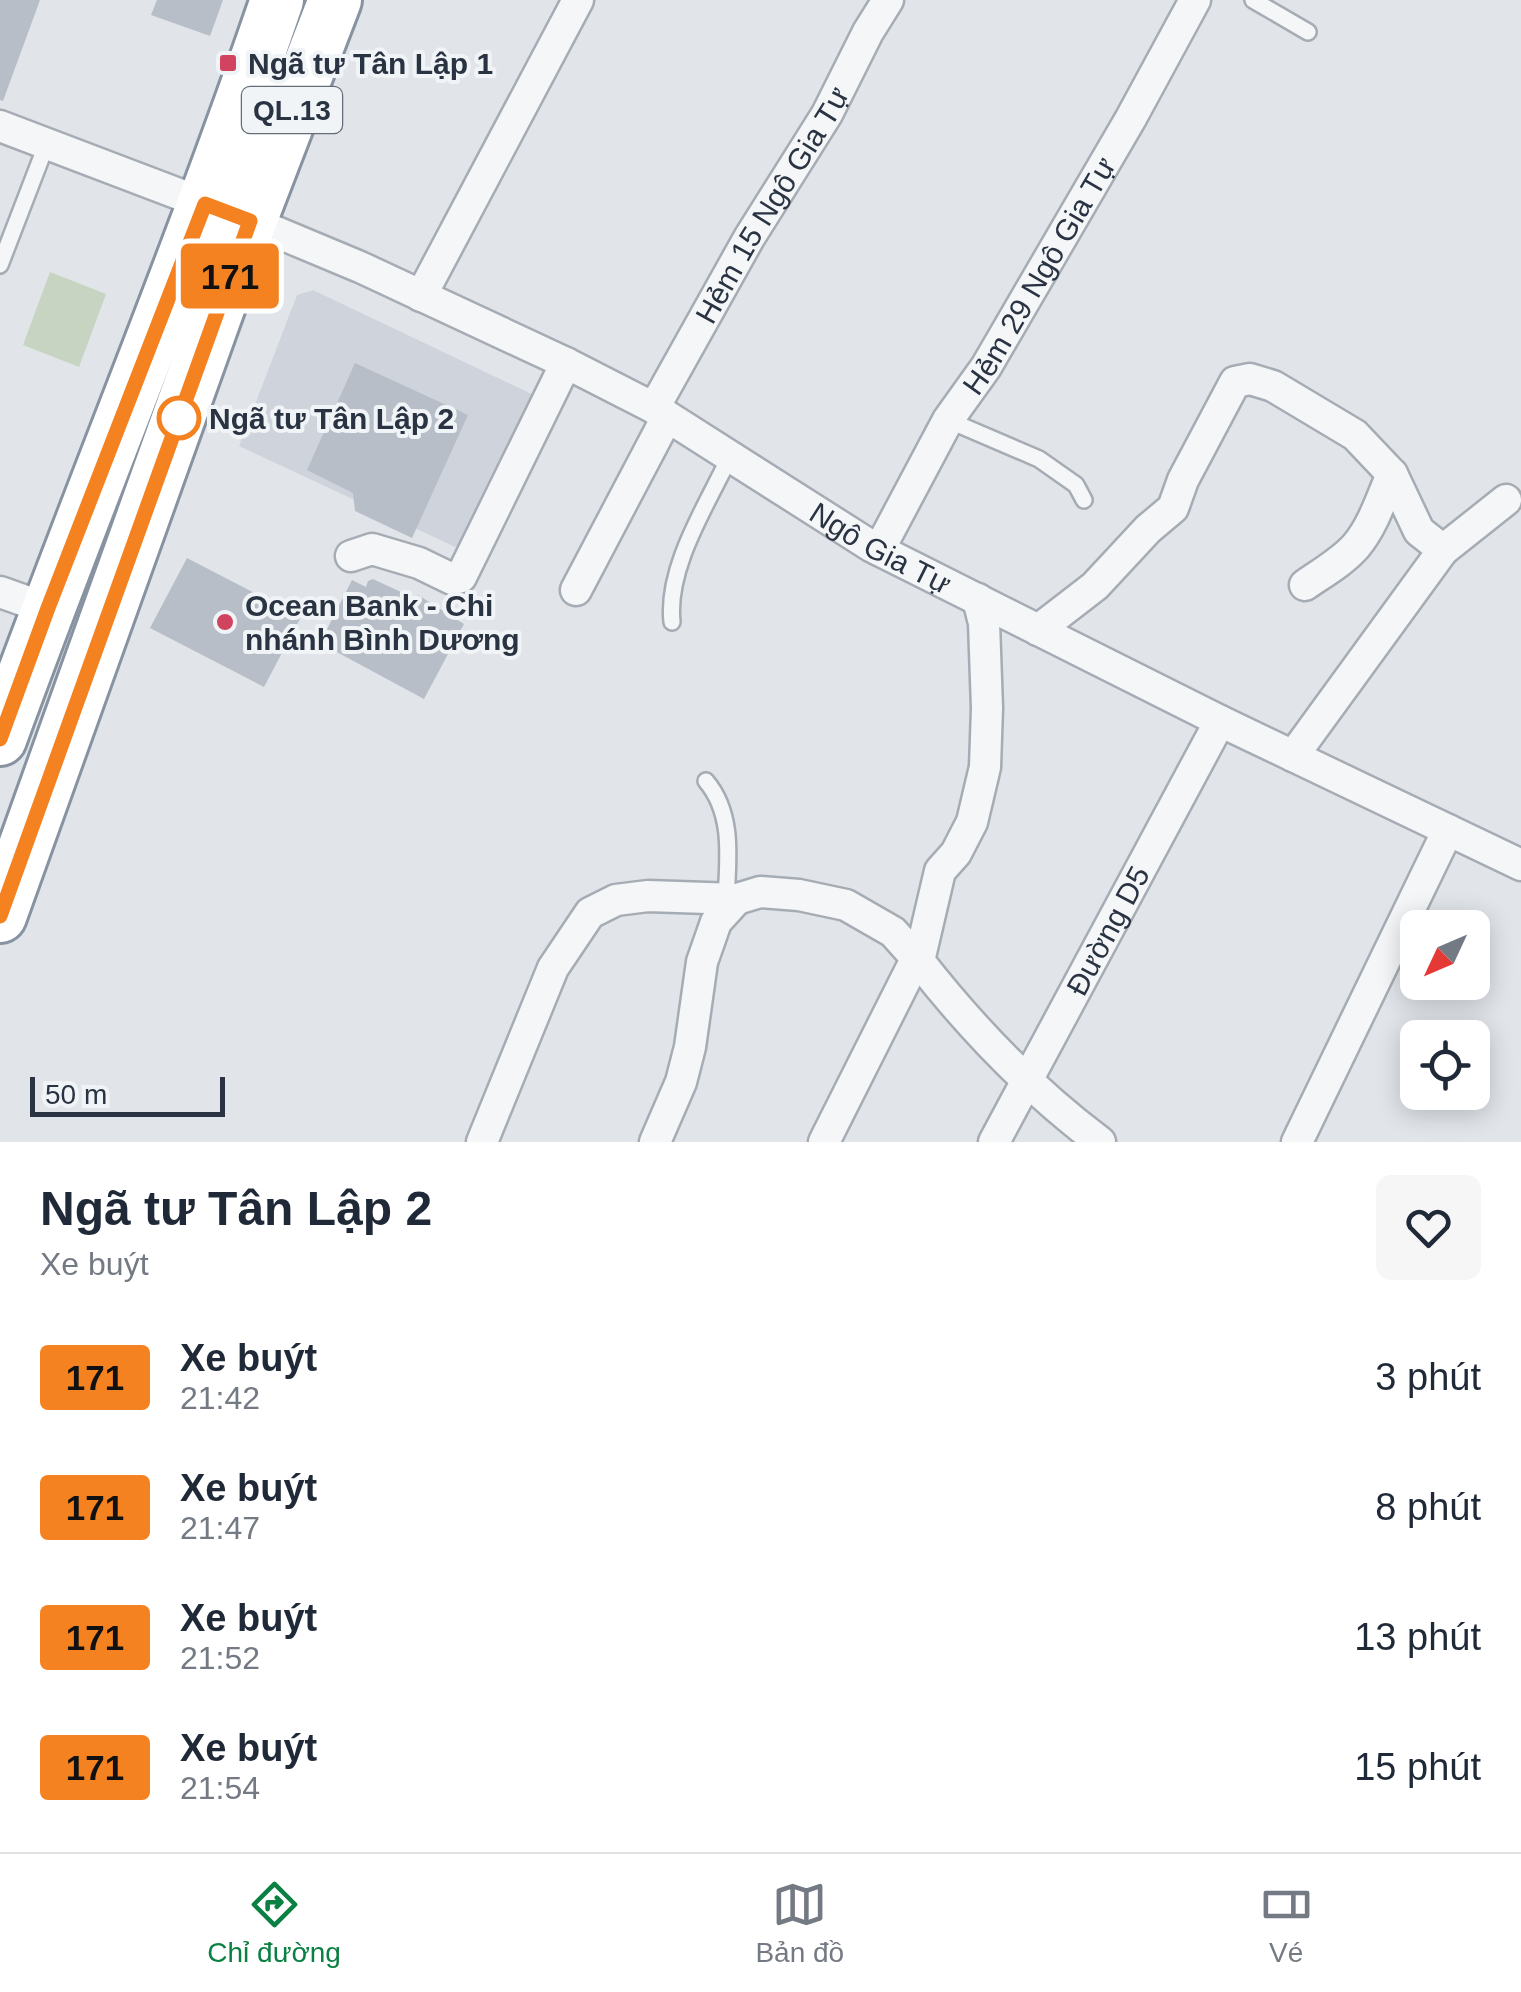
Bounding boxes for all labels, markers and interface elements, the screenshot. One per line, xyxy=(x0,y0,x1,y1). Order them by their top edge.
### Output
place label: Ngã tư Tân Lập 1 xyxy=(248,47,493,80)
marker: Ngã tư Tân Lập 1 xyxy=(217,52,239,74)
street label: Hẻm 15 Ngô Gia Tự xyxy=(688,81,855,329)
road number: QL.13 xyxy=(242,87,342,133)
street label: Hẻm 29 Ngô Gia Tự xyxy=(956,151,1121,400)
line badge: 171 xyxy=(172,244,288,308)
text: 171 xyxy=(201,257,259,296)
marker: Ngã tư Tân Lập 2 xyxy=(158,397,200,439)
place label: Ngã tư Tân Lập 2 xyxy=(209,402,454,435)
street label: Ngô Gia Tự xyxy=(804,495,957,600)
place label: Ocean Bank - Chi nhánh Bình Dương xyxy=(245,589,520,656)
marker: Ocean Bank - Chi nhánh Bình Dương xyxy=(214,611,236,633)
street label: Đường D5 xyxy=(1060,860,1156,1001)
north arrow xyxy=(1400,910,1490,1000)
map controls xyxy=(1400,910,1490,1110)
button: locate xyxy=(1400,1020,1490,1110)
scale bar xyxy=(30,1072,225,1116)
text: 50 m xyxy=(45,1079,107,1110)
button: heart xyxy=(1376,1175,1481,1280)
text: Ngã tư Tân Lập 2 xyxy=(40,1182,432,1235)
text: Xe buýt xyxy=(40,1246,149,1282)
text: Xe buýt xyxy=(180,1337,317,1379)
text: 3 phút xyxy=(1375,1356,1481,1398)
text: 171 xyxy=(66,1358,124,1397)
text: 21:42 xyxy=(180,1380,260,1416)
text: Xe buýt xyxy=(180,1467,317,1509)
text: 8 phút xyxy=(1375,1486,1481,1528)
text: 171 xyxy=(66,1488,124,1527)
text: 21:47 xyxy=(180,1510,260,1546)
text: Xe buýt xyxy=(180,1597,317,1639)
text: 13 phút xyxy=(1354,1616,1481,1658)
text: 171 xyxy=(66,1618,124,1657)
text: 21:52 xyxy=(180,1640,260,1676)
text: Xe buýt xyxy=(180,1727,317,1769)
text: 15 phút xyxy=(1354,1746,1481,1788)
text: 171 xyxy=(66,1748,124,1787)
text: 21:54 xyxy=(180,1770,260,1806)
tab: Chỉ đường xyxy=(207,1877,341,1969)
tab: Bản đồ xyxy=(755,1877,844,1969)
tab: Vé xyxy=(1259,1877,1314,1969)

